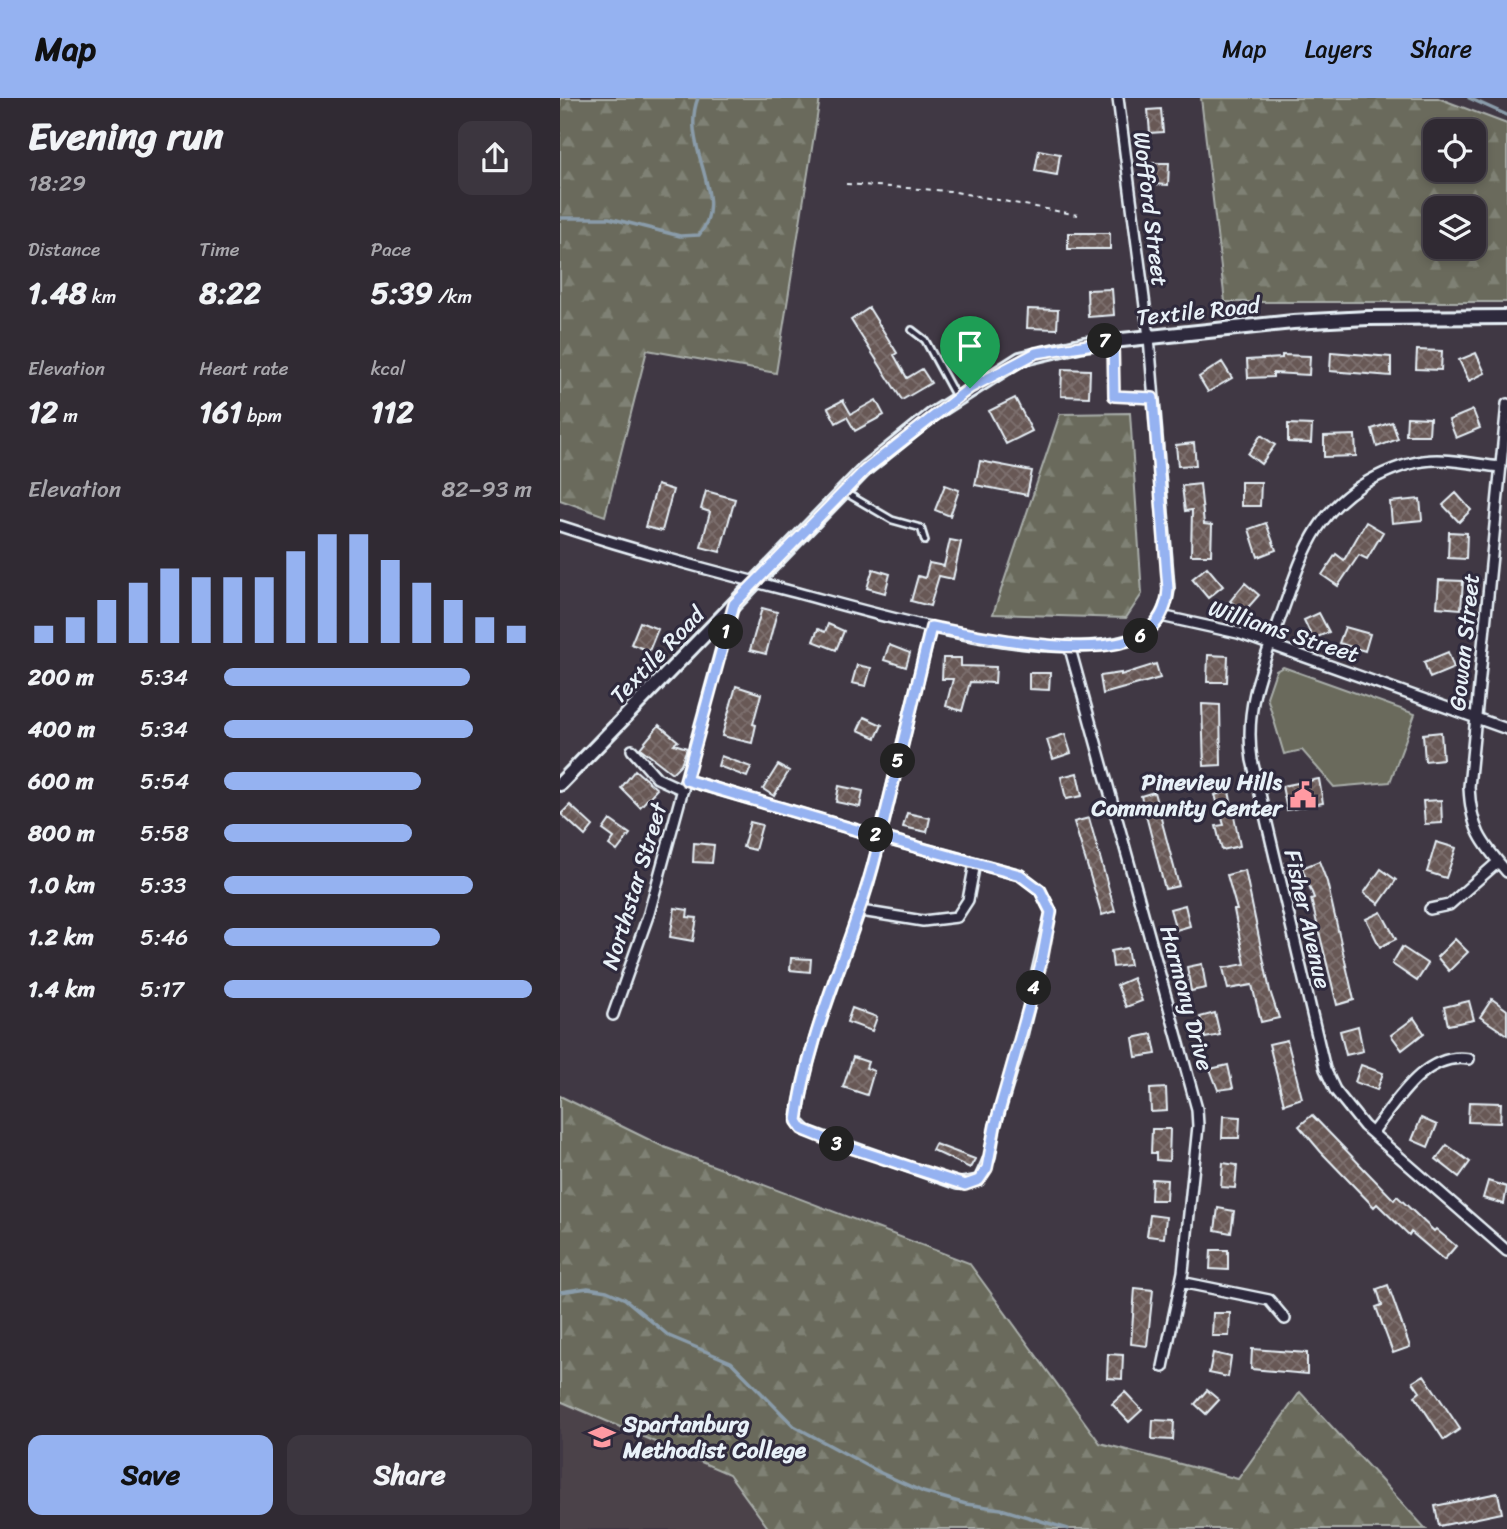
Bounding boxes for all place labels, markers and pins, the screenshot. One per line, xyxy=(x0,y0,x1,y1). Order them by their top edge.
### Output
pin xyxy=(940,316,1000,388)
pin: 7 xyxy=(1088,324,1122,358)
pin: 1 xyxy=(708,614,744,650)
pin: 6 xyxy=(1124,618,1158,654)
pin: 5 xyxy=(880,744,916,778)
place label: Pineview Hills Community Center xyxy=(1091,762,1285,829)
public building icon: Pineview Hills Community Center xyxy=(1288,780,1318,810)
pin: 2 xyxy=(858,818,894,852)
pin: 4 xyxy=(1016,970,1051,1006)
pin: 3 xyxy=(820,1126,854,1162)
place label: Spartanburg Methodist College xyxy=(622,1404,807,1471)
school or university icon: Spartanburg Methodist College xyxy=(587,1422,617,1452)

